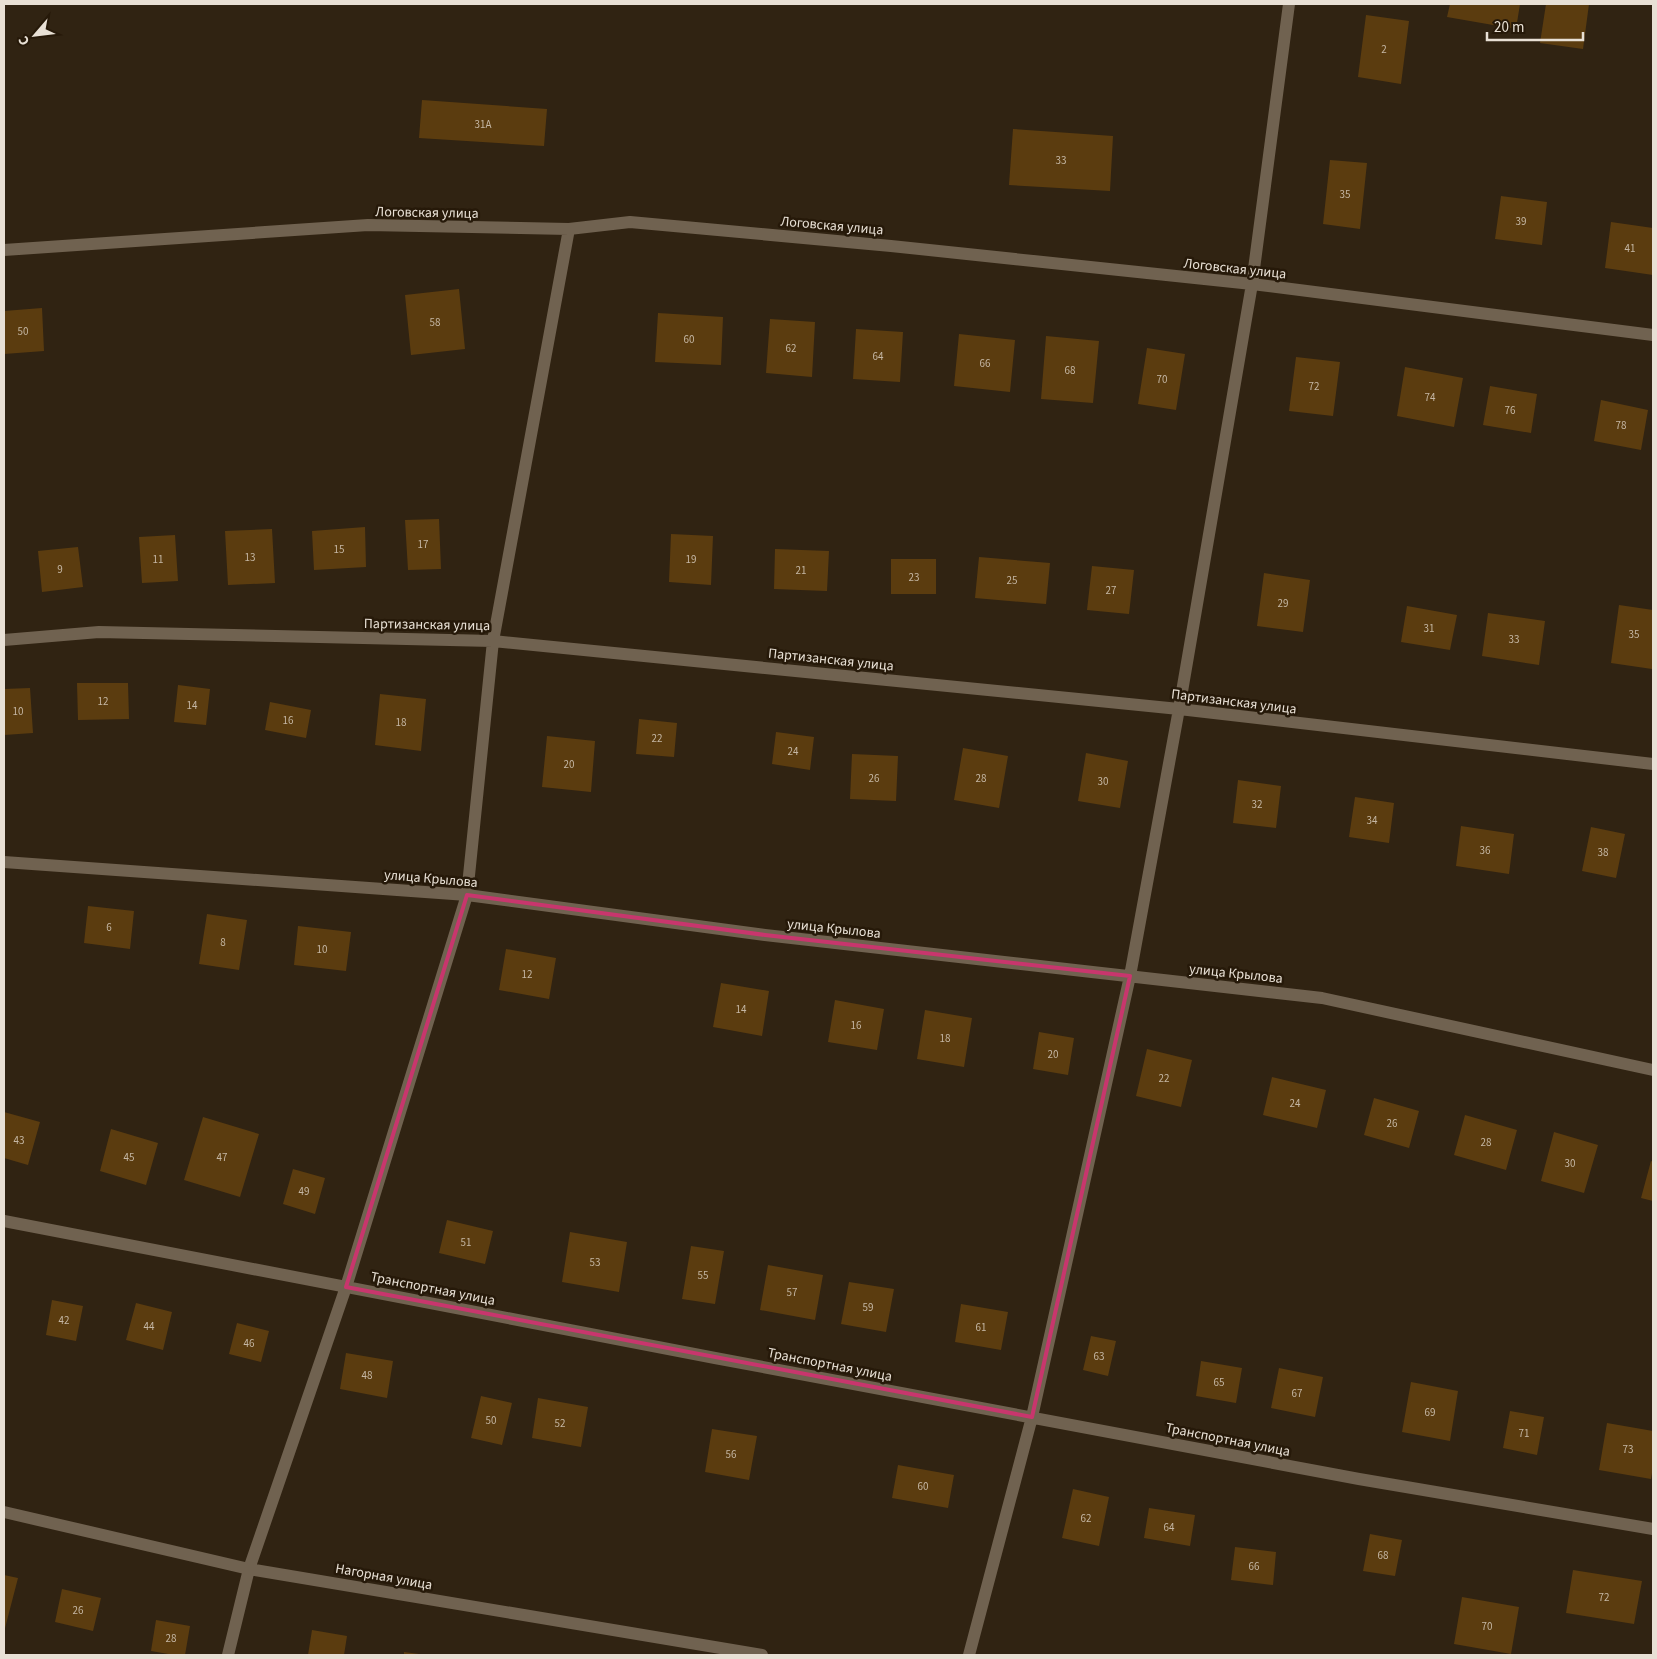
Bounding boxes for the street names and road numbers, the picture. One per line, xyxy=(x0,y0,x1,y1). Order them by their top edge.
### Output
street label: Логовская улица xyxy=(375,202,479,224)
street label: Логовская улица xyxy=(780,212,884,240)
street label: Логовская улица xyxy=(1183,254,1287,284)
street label: Партизанская улица xyxy=(364,614,490,636)
street label: Партизанская улица xyxy=(767,643,895,677)
street label: Партизанская улица xyxy=(1170,684,1298,720)
street label: улица Крылова xyxy=(383,865,479,893)
street label: улица Крылова xyxy=(786,914,882,944)
street label: улица Крылова xyxy=(1188,959,1284,989)
street label: Транспортная улица xyxy=(369,1267,497,1311)
street label: Транспортная улица xyxy=(766,1343,894,1387)
street label: Транспортная улица xyxy=(1164,1418,1292,1462)
street label: Нагорная улица xyxy=(334,1559,434,1595)

